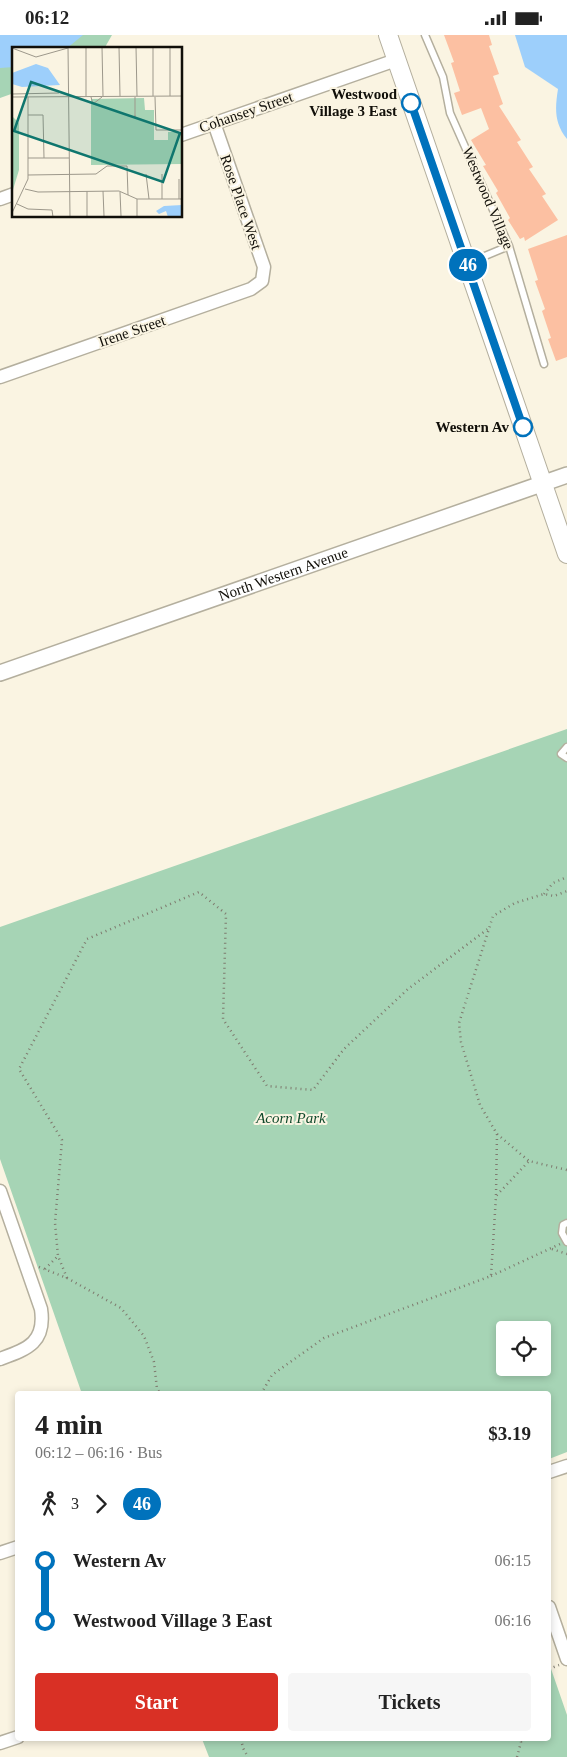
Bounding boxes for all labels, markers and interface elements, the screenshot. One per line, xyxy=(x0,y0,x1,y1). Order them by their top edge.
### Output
text: 06:12 xyxy=(25,7,69,28)
inset map xyxy=(12,47,182,217)
place label: Westwood Village 3 East xyxy=(309,86,398,119)
street label: Cohansey Street xyxy=(197,88,296,136)
marker: Westwood Village 3 East xyxy=(401,93,421,113)
street label: Westwood Village xyxy=(459,144,517,252)
street label: Rose Place West xyxy=(217,152,265,252)
line badge: 46 xyxy=(446,249,490,281)
text: 46 xyxy=(459,255,477,275)
street label: Irene Street xyxy=(97,312,168,350)
marker: Western Av xyxy=(513,417,533,437)
place label: Western Av xyxy=(436,419,509,435)
street label: North Western Avenue xyxy=(216,544,350,604)
park label: Acorn Park xyxy=(255,1110,326,1126)
map controls xyxy=(496,1321,551,1376)
button: locate xyxy=(496,1321,551,1376)
text: 4 min xyxy=(35,1409,103,1440)
text: $3.19 xyxy=(488,1423,531,1444)
text: 06:12 – 06:16 · Bus xyxy=(35,1444,162,1461)
icon: walk xyxy=(35,1490,63,1518)
icon: forward xyxy=(87,1490,115,1518)
text: 46 xyxy=(133,1494,151,1514)
text: 3 xyxy=(71,1495,79,1512)
text: Western Av xyxy=(73,1550,166,1571)
text: 06:15 xyxy=(495,1552,531,1569)
text: Westwood Village 3 East xyxy=(73,1610,272,1631)
text: 06:16 xyxy=(495,1612,531,1629)
button: Start xyxy=(35,1673,278,1731)
button: Tickets xyxy=(288,1673,531,1731)

